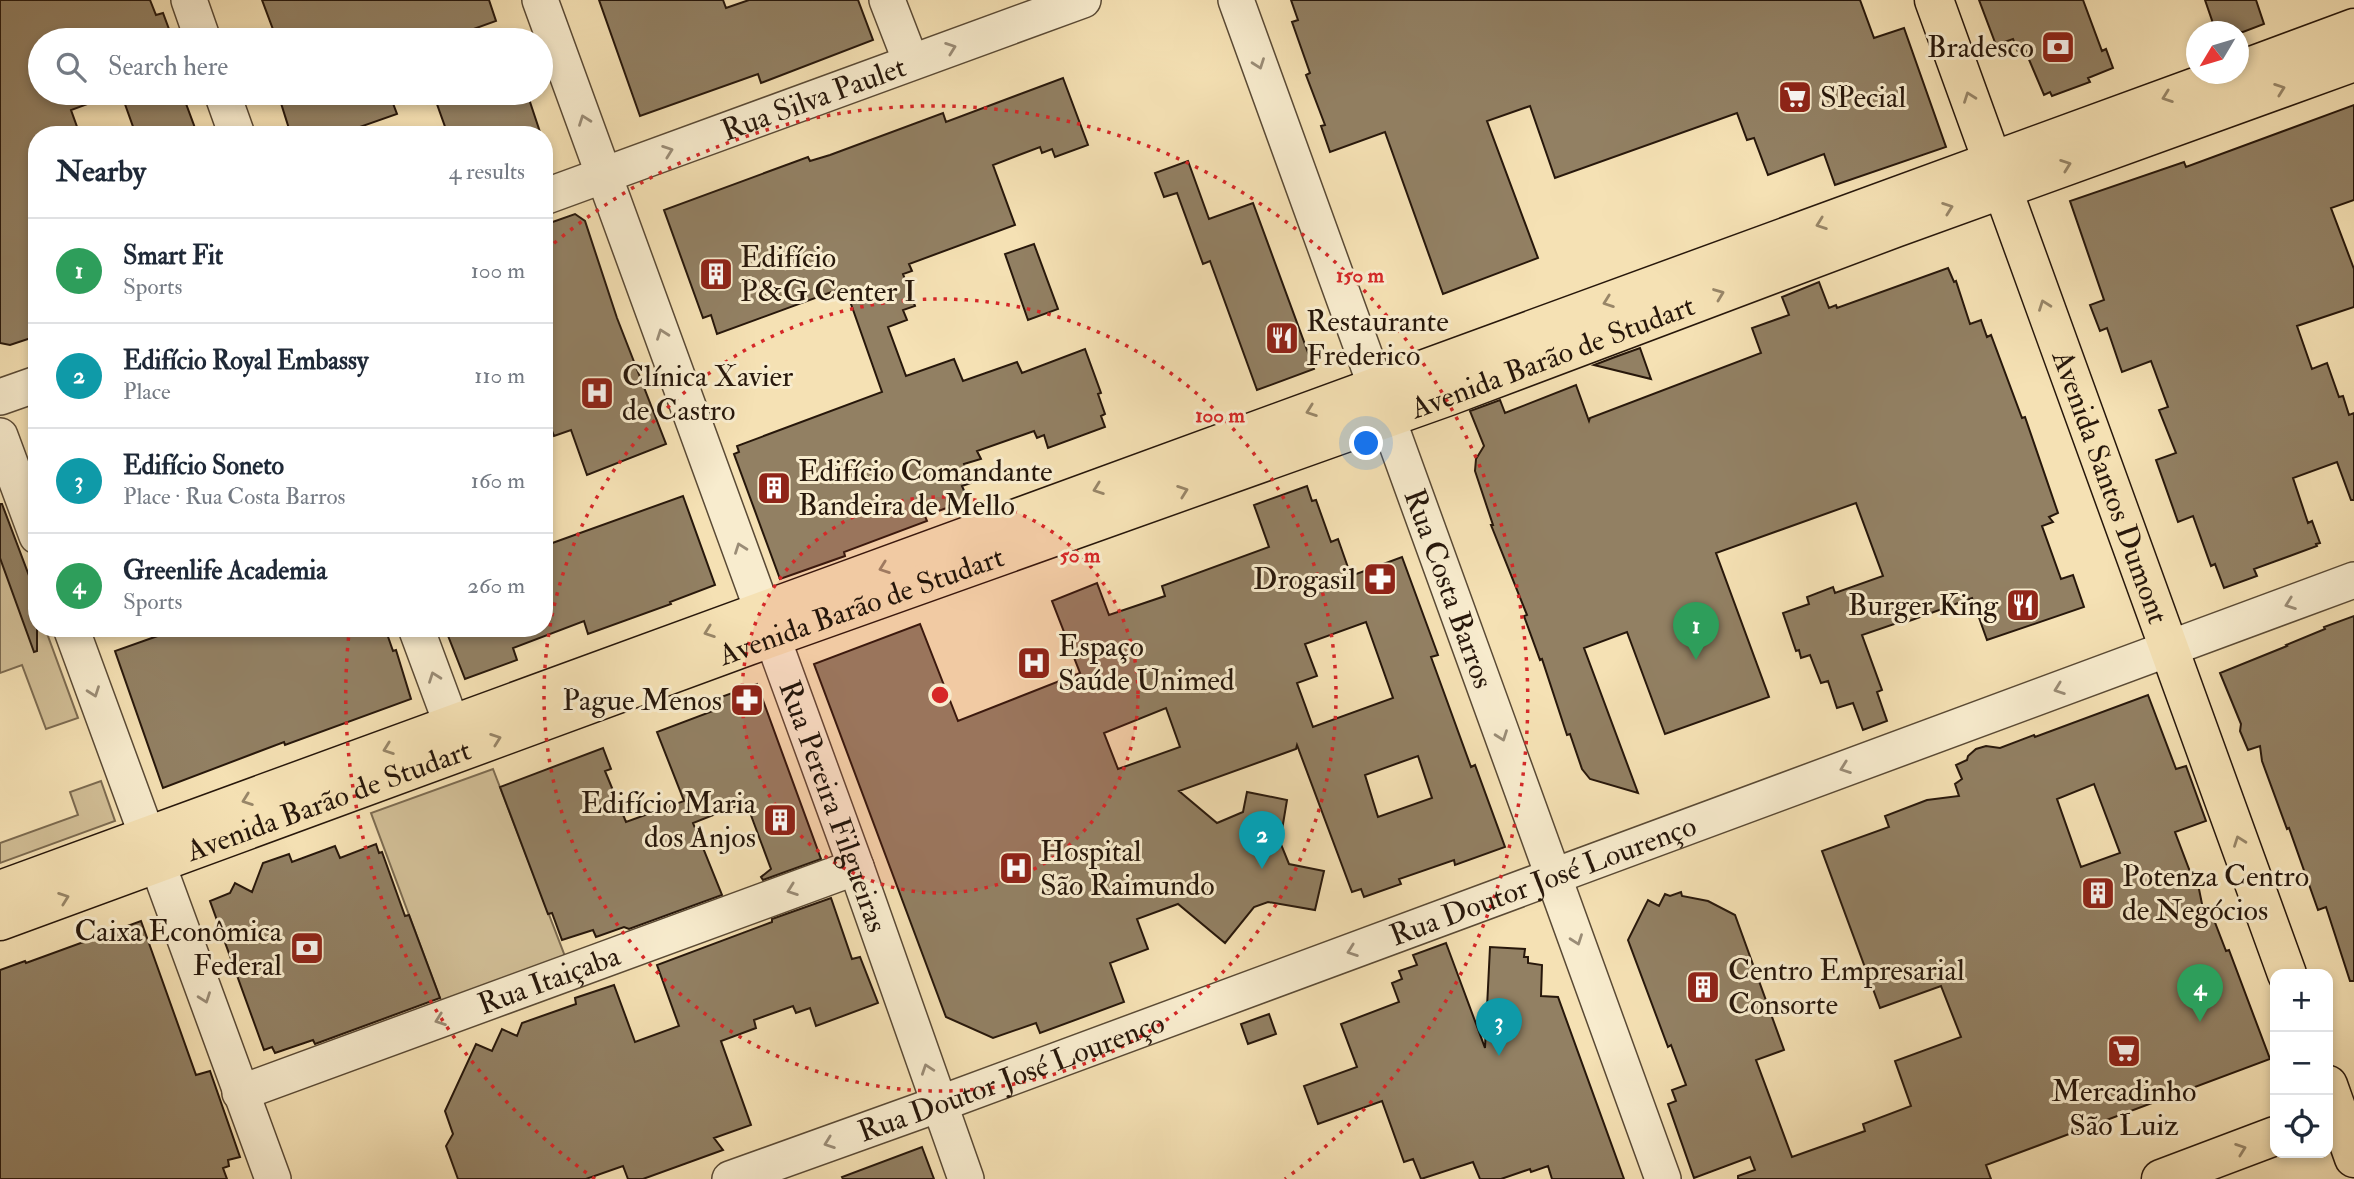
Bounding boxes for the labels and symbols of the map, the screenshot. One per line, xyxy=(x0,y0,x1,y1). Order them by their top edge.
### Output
north arrow xyxy=(2186,21,2249,84)
bank icon: Bradesco xyxy=(2039,28,2077,66)
place label: Bradesco xyxy=(1927,29,2034,66)
one-way arrow xyxy=(945,42,957,56)
street label: Rua Silva Paulet xyxy=(716,48,911,149)
one-way arrow xyxy=(1251,58,1265,70)
supermarket icon: SPecial xyxy=(1776,78,1814,116)
place label: SPecial xyxy=(1820,79,1906,116)
one-way arrow xyxy=(2274,83,2286,97)
one-way arrow xyxy=(2161,89,2173,103)
one-way arrow xyxy=(1963,91,1977,103)
one-way arrow xyxy=(578,114,592,126)
one-way arrow xyxy=(662,145,674,159)
one-way arrow xyxy=(2060,160,2072,174)
one-way arrow xyxy=(1942,202,1954,216)
one-way arrow xyxy=(1816,215,1828,229)
place label: Edifício P&G Center I xyxy=(740,239,916,310)
building icon: Edifício P&G Center I xyxy=(697,255,735,293)
text: 150 m xyxy=(1336,262,1385,289)
street label: Avenida Barão de Studart xyxy=(1405,287,1700,427)
one-way arrow xyxy=(1712,288,1725,302)
one-way arrow xyxy=(1602,294,1614,308)
one-way arrow xyxy=(2038,299,2052,311)
place label: Restaurante Frederico xyxy=(1306,303,1449,374)
restaurant icon: Restaurante Frederico xyxy=(1263,319,1301,357)
one-way arrow xyxy=(656,328,670,340)
street label: Avenida Santos Dumont xyxy=(2044,344,2177,629)
place label: Clínica Xavier de Castro xyxy=(622,358,793,429)
hospital icon: Clínica Xavier de Castro xyxy=(578,374,616,412)
text: 100 m xyxy=(1195,402,1246,429)
one-way arrow xyxy=(1306,403,1318,417)
your location xyxy=(1349,426,1383,460)
place label: Edifício Comandante Bandeira de Mello xyxy=(798,453,1053,524)
building icon: Edifício Comandante Bandeira de Mello xyxy=(755,469,793,507)
one-way arrow xyxy=(1092,481,1104,495)
street label: Rua Costa Barros xyxy=(1396,484,1502,693)
one-way arrow xyxy=(1176,485,1188,499)
street label: Avenida Barão de Studart xyxy=(712,538,1009,674)
one-way arrow xyxy=(734,542,748,554)
text: 50 m xyxy=(1060,542,1101,569)
one-way arrow xyxy=(879,559,891,573)
pharmacy icon: Drogasil xyxy=(1361,560,1399,598)
place label: Drogasil xyxy=(1253,561,1356,598)
restaurant icon: Burger King xyxy=(2004,586,2042,624)
place label: Burger King xyxy=(1848,587,1999,624)
one-way arrow xyxy=(2285,596,2297,610)
pin: 1 xyxy=(1673,602,1719,660)
one-way arrow xyxy=(704,624,716,638)
place label: Espaço Saúde Unimed xyxy=(1058,628,1235,699)
hospital icon: Espaço Saúde Unimed xyxy=(1015,644,1053,682)
one-way arrow xyxy=(428,671,442,683)
street label: Rua Pereira Filgueiras xyxy=(771,675,896,937)
pharmacy icon: Pague Menos xyxy=(728,681,766,719)
one-way arrow xyxy=(2053,681,2065,695)
place label: Pague Menos xyxy=(562,682,722,719)
centre of rings xyxy=(928,683,952,707)
one-way arrow xyxy=(86,686,100,698)
one-way arrow xyxy=(1494,729,1508,741)
street label: Avenida Barão de Studart xyxy=(180,731,476,870)
one-way arrow xyxy=(490,734,502,748)
one-way arrow xyxy=(382,741,394,755)
one-way arrow xyxy=(1840,760,1852,774)
place label: Edifício Maria dos Anjos xyxy=(581,785,757,856)
one-way arrow xyxy=(242,792,254,806)
building icon: Edifício Maria dos Anjos xyxy=(761,801,799,839)
street label: Rua Doutor José Lourenço xyxy=(1385,807,1701,954)
pin: 2 xyxy=(1239,811,1285,869)
place label: Hospital São Raimundo xyxy=(1040,833,1215,904)
one-way arrow xyxy=(2233,836,2247,848)
hospital icon: Hospital São Raimundo xyxy=(997,849,1035,887)
place label: Potenza Centro de Negócios xyxy=(2122,858,2309,929)
building icon: Potenza Centro de Negócios xyxy=(2079,874,2117,912)
one-way arrow xyxy=(786,882,798,896)
one-way arrow xyxy=(58,892,70,906)
place label: Caixa Econômica Federal xyxy=(74,913,283,984)
bank icon: Caixa Econômica Federal xyxy=(288,929,326,967)
one-way arrow xyxy=(1568,934,1582,946)
street label: Rua Itaiçaba xyxy=(473,937,626,1023)
one-way arrow xyxy=(1346,942,1358,956)
place label: Centro Empresarial Consorte xyxy=(1728,952,1965,1023)
pin: 4 xyxy=(2177,964,2223,1022)
building icon: Centro Empresarial Consorte xyxy=(1684,968,1722,1006)
one-way arrow xyxy=(197,992,211,1004)
pin: 3 xyxy=(1476,998,1522,1056)
street label: Rua Doutor José Lourenço xyxy=(853,1004,1169,1150)
one-way arrow xyxy=(435,1012,447,1026)
supermarket icon: Mercadinho São Luiz xyxy=(2105,1032,2143,1070)
one-way arrow xyxy=(921,1063,935,1075)
place label: Mercadinho São Luiz xyxy=(2052,1073,2196,1144)
one-way arrow xyxy=(823,1135,835,1149)
one-way arrow xyxy=(2234,1143,2246,1157)

